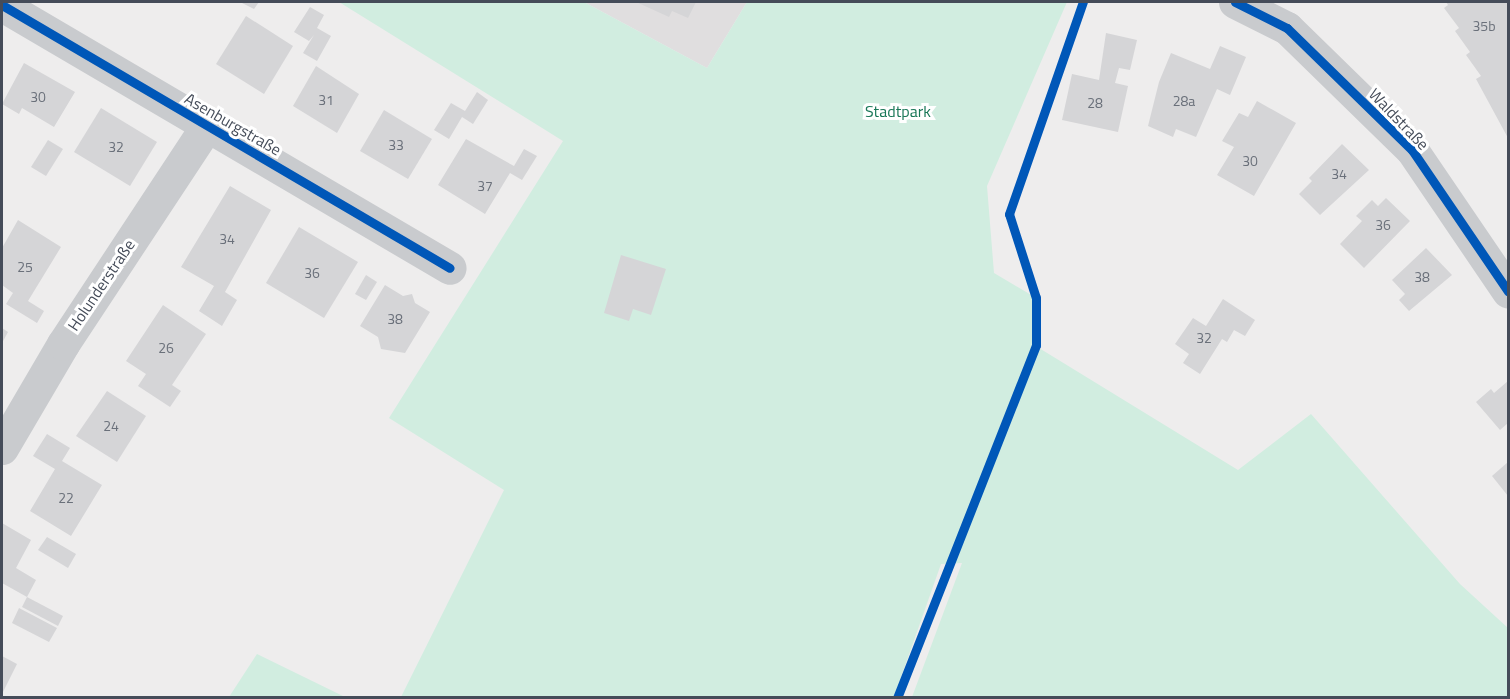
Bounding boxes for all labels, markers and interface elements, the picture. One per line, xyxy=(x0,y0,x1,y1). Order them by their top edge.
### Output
house number: 35b xyxy=(1472,18,1496,34)
street label: Waldstraße xyxy=(1365,84,1433,154)
house number: 30 xyxy=(30,89,46,105)
street label: Asenburgstraße xyxy=(181,89,285,159)
house number: 31 xyxy=(318,92,334,108)
house number: 28a xyxy=(1173,93,1195,109)
house number: 28 xyxy=(1087,95,1103,111)
park label: Stadtpark xyxy=(865,101,931,121)
house number: 33 xyxy=(388,137,404,153)
house number: 32 xyxy=(108,139,124,155)
house number: 30 xyxy=(1242,153,1258,169)
house number: 34 xyxy=(1331,166,1347,182)
house number: 37 xyxy=(477,178,493,194)
house number: 36 xyxy=(1375,217,1391,233)
house number: 34 xyxy=(219,231,235,247)
street label: Holunderstraße xyxy=(63,236,139,334)
house number: 25 xyxy=(17,259,33,275)
house number: 36 xyxy=(304,265,320,281)
house number: 38 xyxy=(1414,269,1430,285)
house number: 38 xyxy=(387,311,403,327)
house number: 32 xyxy=(1196,330,1212,346)
house number: 26 xyxy=(158,340,174,356)
house number: 24 xyxy=(103,418,119,434)
house number: 22 xyxy=(58,490,74,506)

